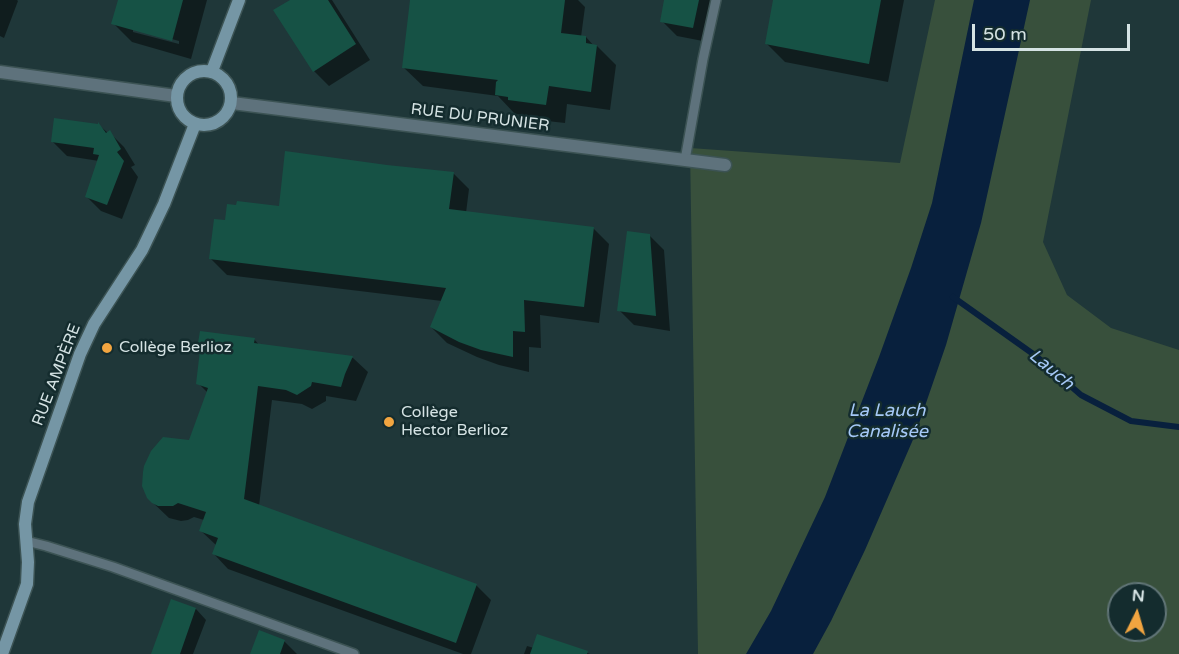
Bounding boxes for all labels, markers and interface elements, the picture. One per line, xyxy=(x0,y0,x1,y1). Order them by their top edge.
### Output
scale bar xyxy=(975,12,1132,50)
text: 50 m xyxy=(983,23,1027,45)
street label: RUE DU PRUNIER xyxy=(410,100,550,136)
street label: RUE AMPÈRE xyxy=(29,321,85,429)
place label: Collège Berlioz xyxy=(119,338,232,358)
marker: Collège Berlioz xyxy=(100,341,114,355)
water label: Lauch xyxy=(1024,345,1078,395)
water label: La Lauch Canalisée xyxy=(846,400,928,442)
place label: Collège Hector Berlioz xyxy=(401,403,508,441)
marker: Collège Hector Berlioz xyxy=(382,415,396,429)
north arrow xyxy=(1107,582,1167,642)
text: N xyxy=(1131,586,1146,607)

